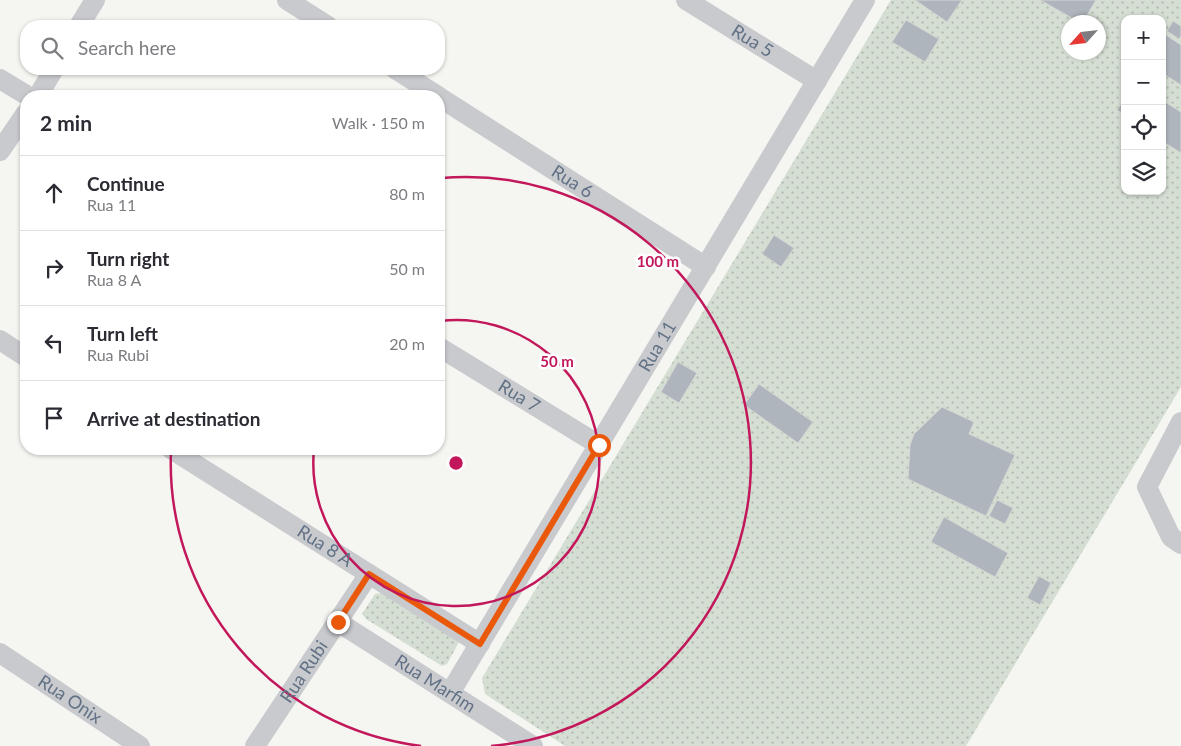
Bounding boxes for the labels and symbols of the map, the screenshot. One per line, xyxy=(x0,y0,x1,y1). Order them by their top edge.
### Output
north arrow xyxy=(1061,15,1106,60)
street label: Rua 5 xyxy=(728,19,778,61)
street label: Rua 6 xyxy=(548,160,598,202)
text: 100 m xyxy=(637,252,679,270)
street label: Rua 11 xyxy=(633,316,680,375)
text: 50 m xyxy=(540,352,574,370)
street label: Rua 7 xyxy=(495,374,545,416)
route start xyxy=(588,434,611,457)
centre of rings xyxy=(447,454,465,472)
street label: Rua 8 A xyxy=(294,520,358,571)
route end xyxy=(327,611,350,634)
street label: Rua Rubi xyxy=(275,636,332,706)
street label: Rua Marfim xyxy=(391,649,480,717)
street label: Rua Onix xyxy=(34,670,107,728)

